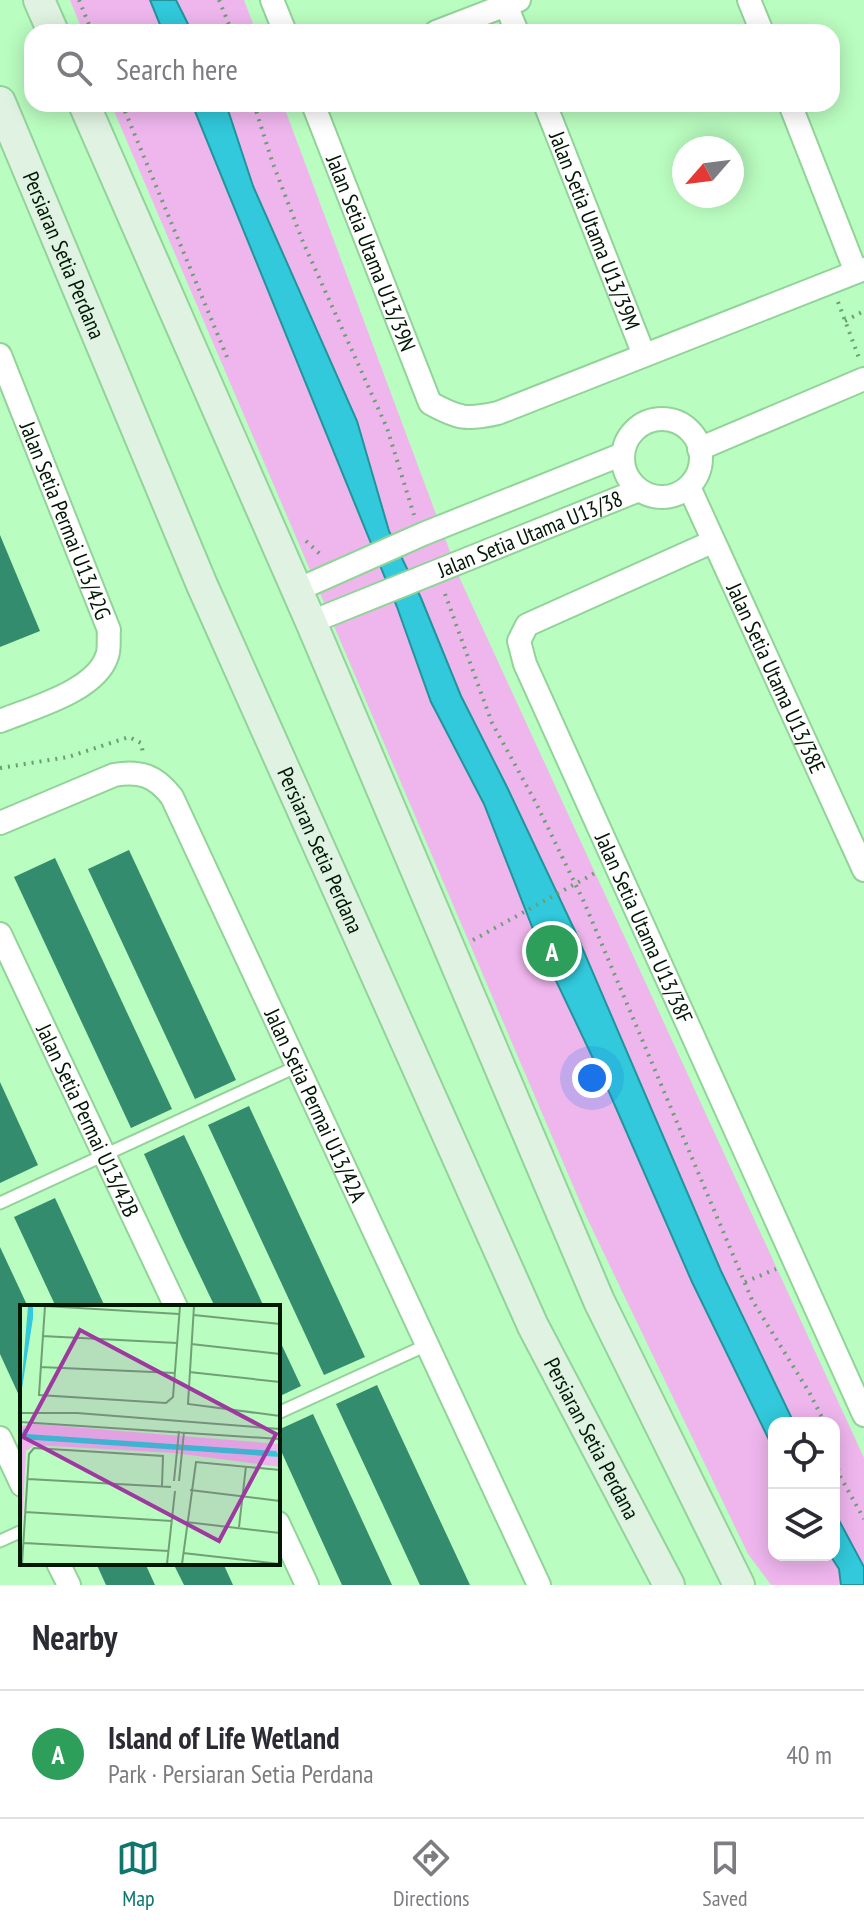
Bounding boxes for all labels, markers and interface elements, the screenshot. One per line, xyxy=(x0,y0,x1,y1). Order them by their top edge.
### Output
search box xyxy=(24,24,840,112)
icon: search xyxy=(52,46,96,90)
text: Search here xyxy=(116,49,238,88)
street label: Jalan Setia Utama U13/39M xyxy=(543,126,647,334)
north arrow xyxy=(672,136,744,208)
street label: Jalan Setia Utama U13/39N xyxy=(320,150,422,355)
street label: Persiaran Setia Perdana xyxy=(17,167,111,343)
street label: Jalan Setia Permai U13/42G xyxy=(13,416,117,624)
street label: Jalan Setia Utama U13/38 xyxy=(432,484,627,584)
street label: Jalan Setia Utama U13/38E xyxy=(720,577,832,778)
street label: Persiaran Setia Perdana xyxy=(271,763,370,938)
street label: Jalan Setia Utama U13/38F xyxy=(589,827,699,1028)
pin: A xyxy=(526,921,578,981)
street label: Jalan Setia Permai U13/42A xyxy=(258,1003,373,1207)
street label: Jalan Setia Permai U13/42B xyxy=(30,1018,145,1221)
your location xyxy=(572,1058,612,1098)
inset map xyxy=(20,1305,280,1565)
street label: Persiaran Setia Perdana xyxy=(538,1353,646,1524)
map controls xyxy=(768,1417,840,1561)
button: locate xyxy=(768,1417,840,1489)
button: layers xyxy=(768,1489,840,1561)
text: Nearby xyxy=(32,1615,117,1659)
text: Island of Life Wetland xyxy=(108,1718,340,1757)
text: A xyxy=(51,1738,65,1771)
text: 40 m xyxy=(786,1738,832,1771)
text: Park · Persiaran Setia Perdana xyxy=(108,1757,374,1790)
tab: Map xyxy=(116,1836,160,1912)
tab: Directions xyxy=(393,1836,470,1912)
tab: Saved xyxy=(702,1836,748,1912)

